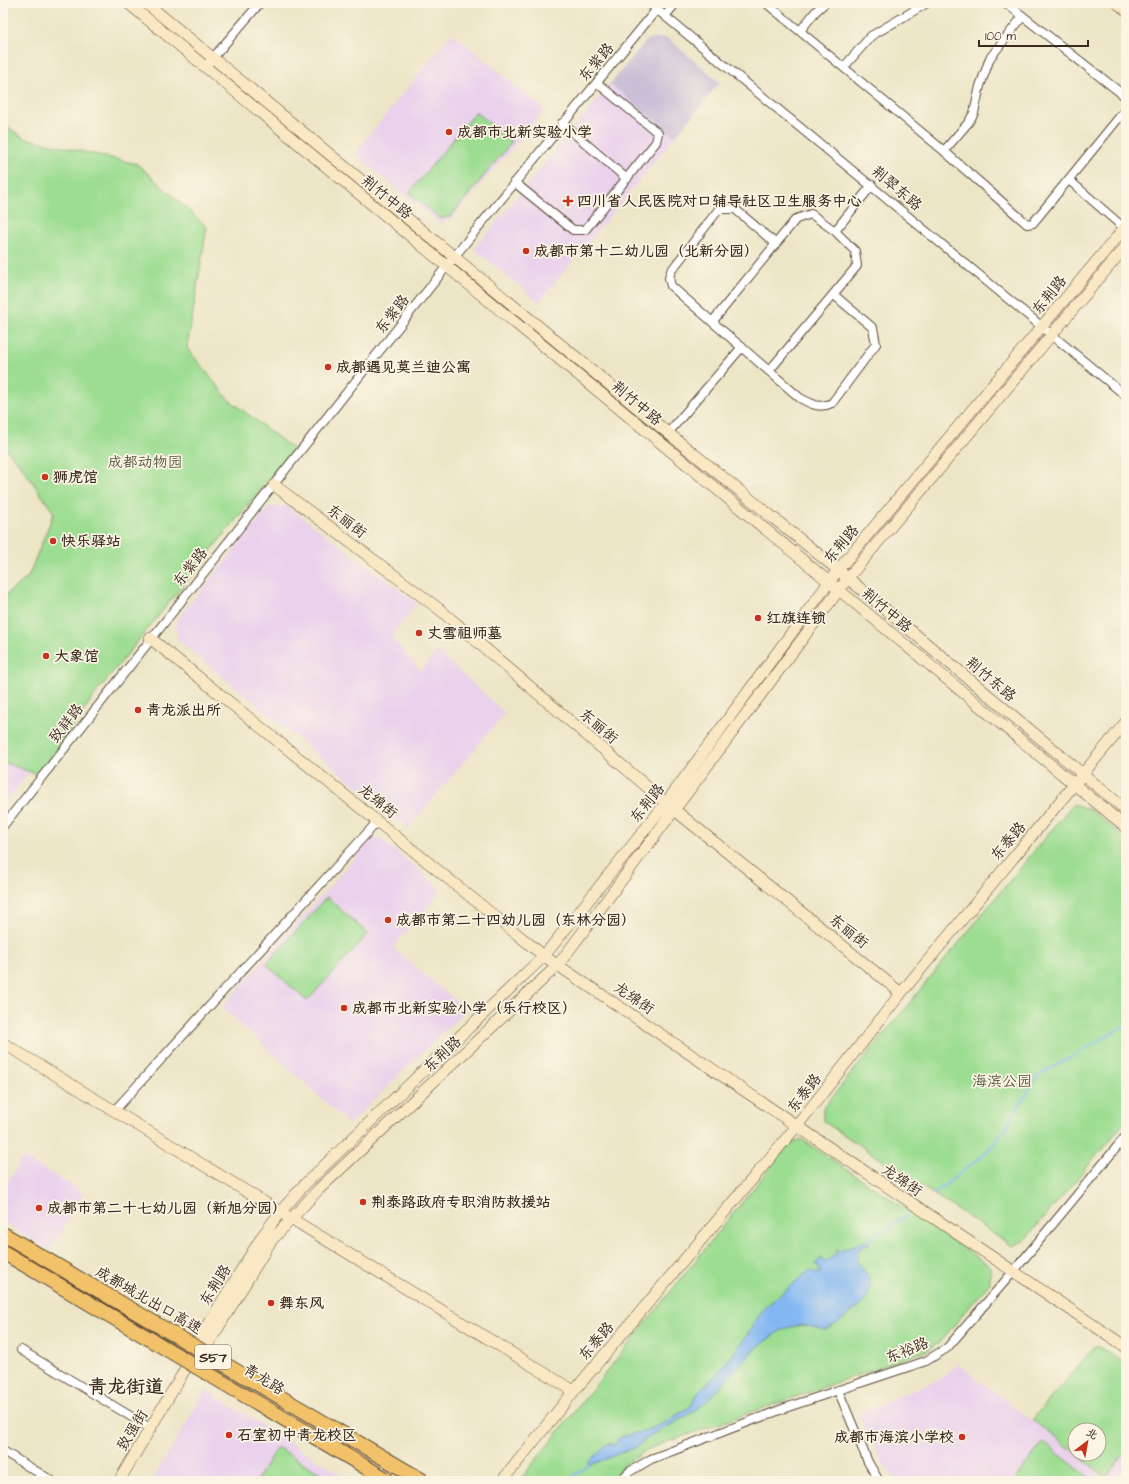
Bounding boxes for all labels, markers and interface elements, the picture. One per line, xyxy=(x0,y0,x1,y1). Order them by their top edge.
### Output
scale bar xyxy=(979,22,1088,48)
text: 100 m xyxy=(985,28,1016,45)
street label: 东紫路 xyxy=(574,38,619,86)
place label: 成都市北新实验小学 xyxy=(457,122,592,143)
marker: 成都市北新实验小学 xyxy=(444,127,454,137)
street label: 荆翠东路 xyxy=(867,161,926,216)
street label: 荆竹中路 xyxy=(357,170,417,224)
place label: 四川省人民医院对口辅导社区卫生服务中心 xyxy=(577,191,862,212)
marker: 四川省人民医院对口辅导社区卫生服务中心 xyxy=(562,195,574,207)
place label: 成都市第十二幼儿园（北新分园） xyxy=(534,241,759,262)
marker: 成都市第十二幼儿园（北新分园） xyxy=(521,246,531,256)
street label: 东荆路 xyxy=(1027,271,1072,319)
street label: 东紫路 xyxy=(370,290,415,339)
place label: 成都遇见莫兰迪公寓 xyxy=(336,357,471,378)
marker: 成都遇见莫兰迪公寓 xyxy=(323,362,333,372)
street label: 荆竹中路 xyxy=(607,376,666,431)
park label: 成都动物园 xyxy=(107,452,183,473)
place label: 狮虎馆 xyxy=(53,467,98,488)
marker: 狮虎馆 xyxy=(40,472,50,482)
street label: 东丽街 xyxy=(322,499,371,543)
street label: 东荆路 xyxy=(819,520,864,568)
place label: 快乐驿站 xyxy=(61,531,121,552)
marker: 快乐驿站 xyxy=(48,536,58,546)
street label: 东紫路 xyxy=(168,543,213,591)
street label: 荆竹中路 xyxy=(857,583,916,638)
place label: 红旗连锁 xyxy=(766,608,826,629)
marker: 红旗连锁 xyxy=(753,613,763,623)
place label: 丈雪祖师墓 xyxy=(427,623,502,644)
marker: 丈雪祖师墓 xyxy=(414,628,424,638)
place label: 大象馆 xyxy=(54,646,99,667)
marker: 大象馆 xyxy=(41,651,51,661)
street label: 荆竹东路 xyxy=(961,652,1020,707)
street label: 致祥路 xyxy=(44,699,89,748)
place label: 青龙派出所 xyxy=(146,700,221,721)
street label: 东丽街 xyxy=(575,704,623,749)
marker: 青龙派出所 xyxy=(133,705,143,715)
street label: 龙绵街 xyxy=(354,779,402,824)
street label: 东荆路 xyxy=(625,779,670,827)
street label: 东泰路 xyxy=(986,817,1031,865)
street label: 东丽街 xyxy=(825,909,873,954)
place label: 成都市第二十四幼儿园（东林分园） xyxy=(396,910,636,931)
marker: 成都市第二十四幼儿园（东林分园） xyxy=(383,915,393,925)
street label: 龙绵街 xyxy=(609,977,658,1020)
place label: 成都市北新实验小学（乐行校区） xyxy=(352,998,577,1019)
marker: 成都市北新实验小学（乐行校区） xyxy=(339,1003,349,1013)
street label: 东荆路 xyxy=(419,1031,466,1077)
street label: 东泰路 xyxy=(782,1069,827,1118)
park label: 海滨公园 xyxy=(972,1071,1032,1092)
street label: 龙绵街 xyxy=(877,1159,926,1202)
place label: 荆泰路政府专职消防救援站 xyxy=(371,1192,551,1213)
marker: 荆泰路政府专职消防救援站 xyxy=(358,1197,368,1207)
place label: 成都市第二十七幼儿园（新旭分园） xyxy=(47,1198,287,1219)
marker: 成都市第二十七幼儿园（新旭分园） xyxy=(34,1203,44,1213)
street label: 成都城北出口高速 xyxy=(92,1261,206,1340)
street label: 东荆路 xyxy=(195,1261,236,1310)
place label: 舞东风 xyxy=(279,1293,324,1314)
marker: 舞东风 xyxy=(266,1298,276,1308)
street label: 东泰路 xyxy=(574,1317,619,1365)
street label: 东裕路 xyxy=(882,1332,932,1369)
road number: S57 xyxy=(195,1345,231,1369)
street label: 青龙路 xyxy=(239,1359,288,1400)
district label: 青龙街道 xyxy=(88,1374,164,1401)
street label: 致强街 xyxy=(112,1406,153,1455)
north arrow xyxy=(1067,1422,1107,1462)
place label: 石室初中青龙校区 xyxy=(237,1425,357,1446)
text: 北 xyxy=(1083,1425,1100,1443)
place label: 成都市海滨小学校 xyxy=(834,1427,954,1448)
marker: 石室初中青龙校区 xyxy=(224,1430,234,1440)
marker: 成都市海滨小学校 xyxy=(957,1432,967,1442)

